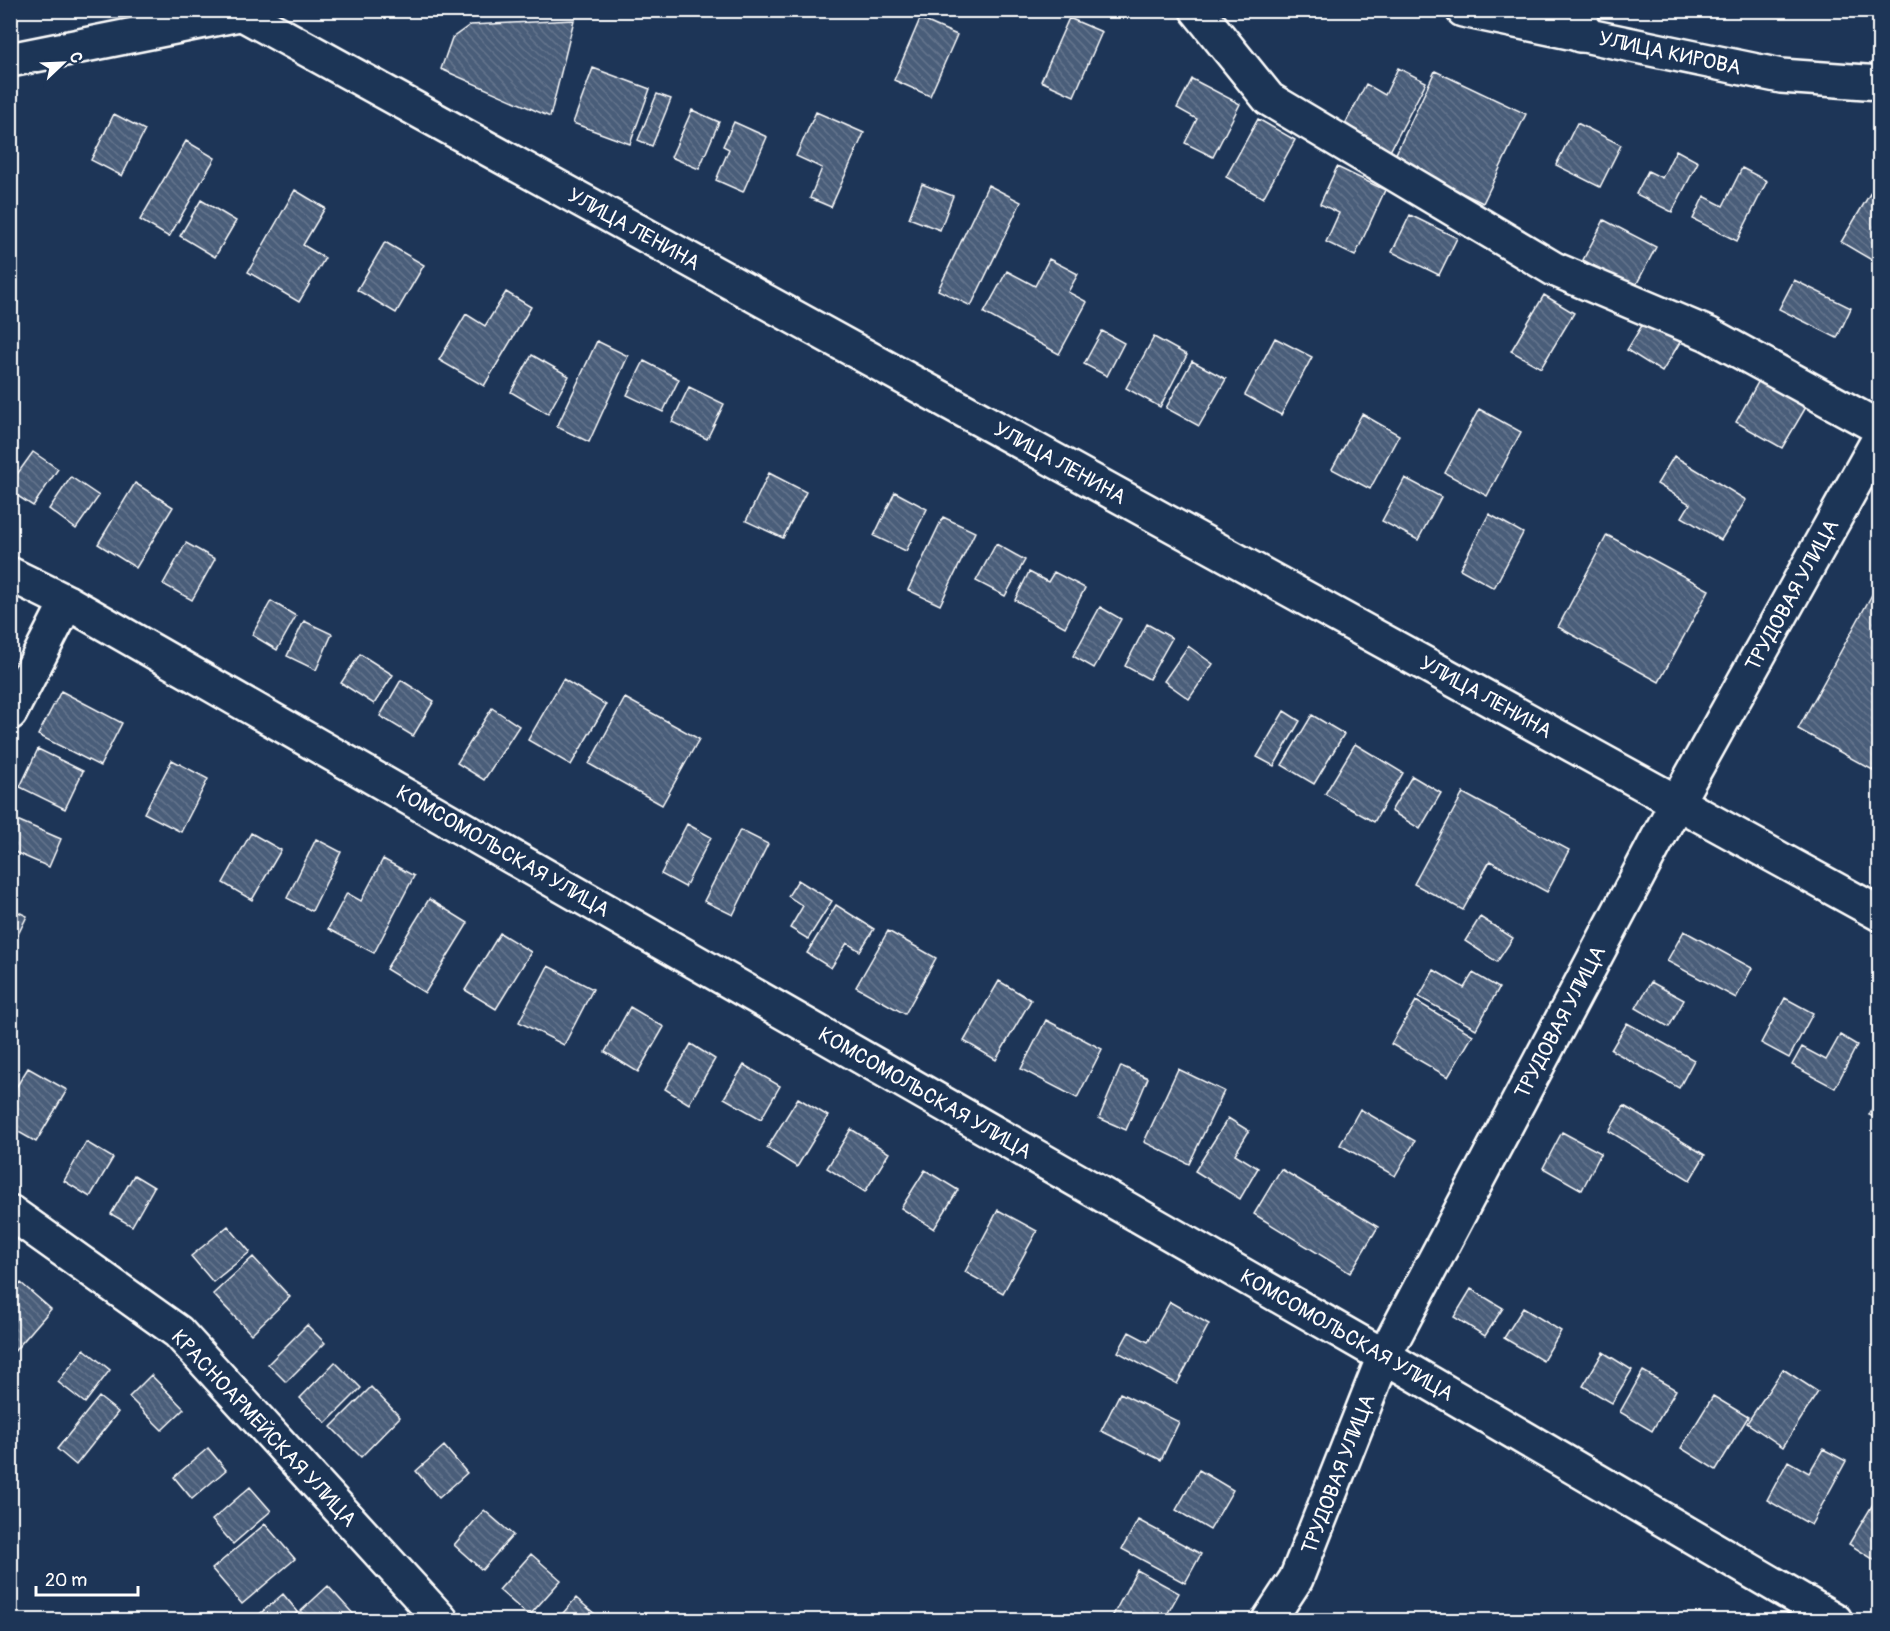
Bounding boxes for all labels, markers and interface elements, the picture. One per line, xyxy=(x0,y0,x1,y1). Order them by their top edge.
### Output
street label: УЛИЦА КИРОВА xyxy=(1596,25,1744,82)
north arrow xyxy=(33,33,93,93)
text: С xyxy=(65,49,87,66)
street label: УЛИЦА ЛЕНИНА xyxy=(563,182,705,277)
street label: УЛИЦА ЛЕНИНА xyxy=(989,416,1131,511)
street label: ТРУДОВАЯ УЛИЦА xyxy=(1740,515,1845,676)
street label: УЛИЦА ЛЕНИНА xyxy=(1415,650,1557,745)
street label: КОМСОМОЛЬСКАЯ УЛИЦА xyxy=(391,779,614,924)
street label: ТРУДОВАЯ УЛИЦА xyxy=(1509,941,1612,1103)
street label: КОМСОМОЛЬСКАЯ УЛИЦА xyxy=(813,1021,1036,1166)
street label: КОМСОМОЛЬСКАЯ УЛИЦА xyxy=(1235,1263,1458,1408)
street label: КРАСНОАРМЕЙСКАЯ УЛИЦА xyxy=(165,1324,362,1533)
street label: ТРУДОВАЯ УЛИЦА xyxy=(1296,1390,1381,1558)
scale bar xyxy=(36,1559,138,1597)
text: 20 m xyxy=(45,1569,87,1592)

